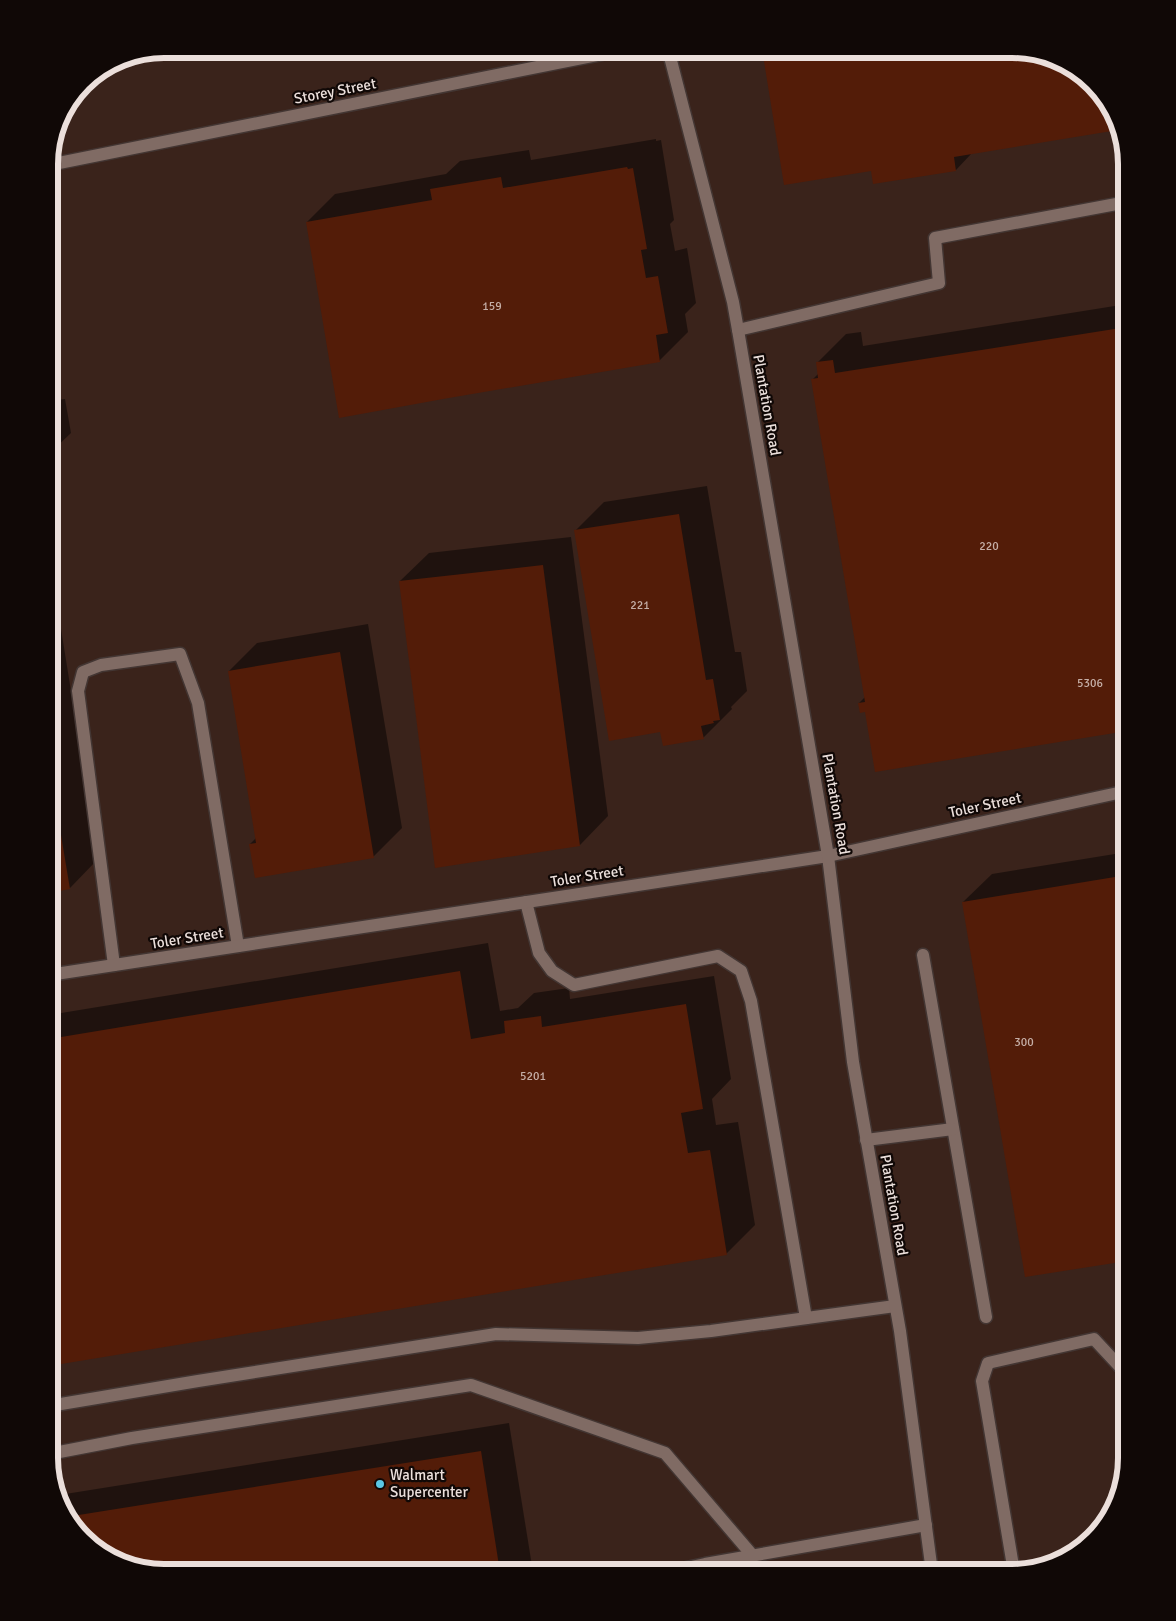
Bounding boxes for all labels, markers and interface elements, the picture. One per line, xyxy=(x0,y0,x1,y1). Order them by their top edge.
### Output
street label: Storey Street xyxy=(292,74,378,108)
house number: 159 xyxy=(482,299,502,314)
street label: Plantation Road xyxy=(749,353,785,457)
house number: 220 xyxy=(979,539,999,554)
house number: 221 xyxy=(630,598,650,613)
house number: 5306 xyxy=(1077,676,1103,691)
street label: Plantation Road xyxy=(818,752,854,856)
street label: Toler Street xyxy=(947,789,1023,821)
street label: Toler Street xyxy=(549,861,625,891)
street label: Toler Street xyxy=(149,923,225,953)
house number: 300 xyxy=(1014,1035,1034,1050)
house number: 5201 xyxy=(520,1069,546,1084)
street label: Plantation Road xyxy=(876,1153,912,1257)
place label: Walmart Supercenter xyxy=(390,1466,469,1501)
marker: Walmart Supercenter xyxy=(374,1478,386,1490)

